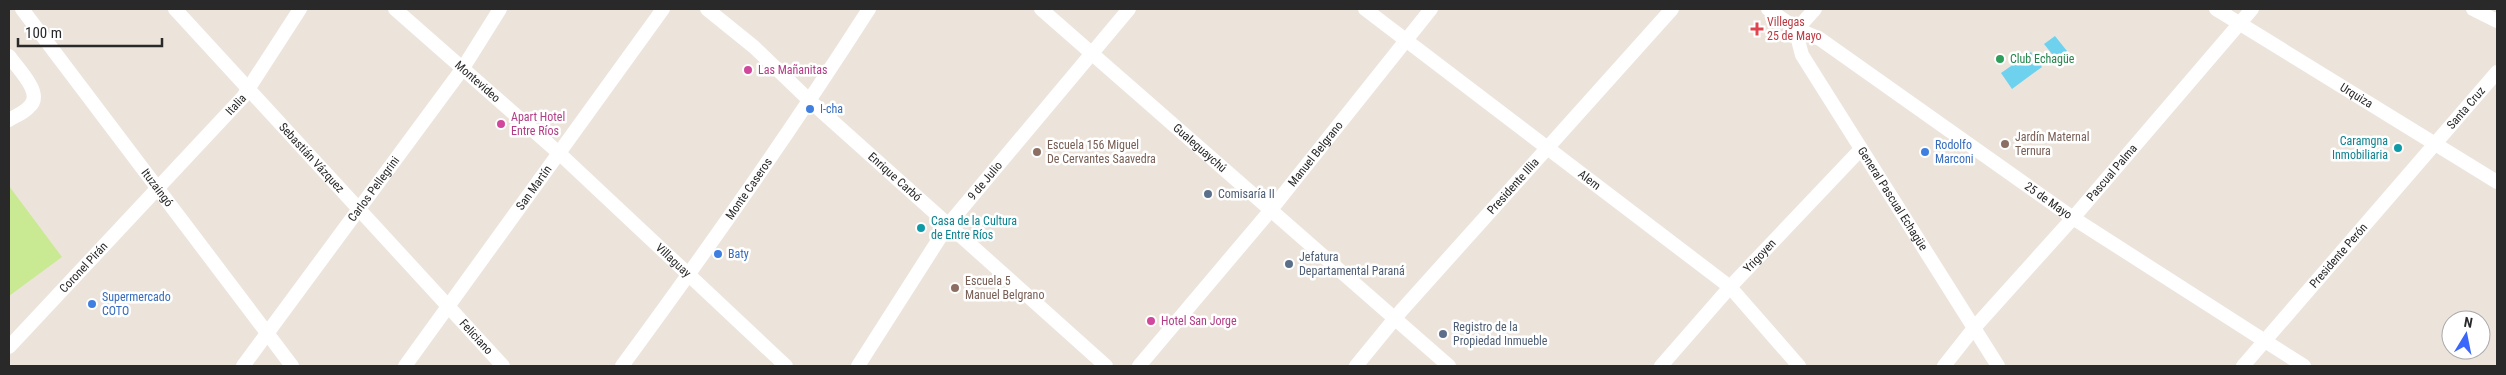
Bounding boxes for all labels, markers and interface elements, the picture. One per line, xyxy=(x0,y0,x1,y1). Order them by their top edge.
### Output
scale bar xyxy=(18,15,161,47)
place label: Villegas 25 de Mayo xyxy=(1767,15,1822,43)
marker: Villegas 25 de Mayo xyxy=(1751,23,1763,35)
text: 100 m xyxy=(25,24,62,42)
place label: Club Echagüe xyxy=(2010,52,2075,66)
marker: Club Echagüe xyxy=(1994,53,2006,65)
street label: Montevideo xyxy=(452,58,503,105)
place label: Las Mañanitas xyxy=(758,63,827,77)
marker: Las Mañanitas xyxy=(742,64,754,76)
street label: Urquiza xyxy=(2338,80,2376,111)
street label: Santa Cruz xyxy=(2444,84,2488,132)
street label: Italia xyxy=(223,91,249,118)
place label: I-cha xyxy=(820,102,843,116)
marker: I-cha xyxy=(804,103,816,115)
place label: Apart Hotel Entre Ríos xyxy=(511,110,565,138)
marker: Apart Hotel Entre Ríos xyxy=(495,118,507,130)
street label: Manuel Belgrano xyxy=(1285,118,1346,189)
street label: Sebastián Vázquez xyxy=(276,120,347,196)
street label: Gualeguaychú xyxy=(1170,121,1230,175)
place label: Jardín Maternal Ternura xyxy=(2015,130,2089,158)
place label: Caramgna Inmobiliaria xyxy=(2332,134,2388,162)
place label: Escuela 156 Miguel De Cervantes Saavedra xyxy=(1047,138,1156,166)
place label: Rodolfo Marconi xyxy=(1935,138,1974,166)
marker: Jardín Maternal Ternura xyxy=(1999,138,2011,150)
street label: Pascual Palma xyxy=(2084,141,2140,204)
marker: Caramgna Inmobiliaria xyxy=(2392,142,2404,154)
street label: General Pascual Echagüe xyxy=(1855,144,1931,253)
marker: Escuela 156 Miguel De Cervantes Saavedra xyxy=(1031,146,1043,158)
marker: Rodolfo Marconi xyxy=(1919,146,1931,158)
street label: Enrique Carbó xyxy=(865,149,924,204)
street label: Carlos Pellegrini xyxy=(345,154,402,224)
street label: Monte Caseros xyxy=(723,155,775,222)
street label: Presidente Illia xyxy=(1484,155,1542,217)
street label: 9 de Julio xyxy=(965,159,1005,203)
street label: San Martín xyxy=(513,163,555,213)
street label: Ituzaingó xyxy=(138,166,176,209)
street label: Alem xyxy=(1575,167,1603,193)
street label: 25 de Mayo xyxy=(2022,179,2075,222)
place label: Comisaría II xyxy=(1218,187,1275,201)
marker: Comisaría II xyxy=(1202,188,1214,200)
place label: Casa de la Cultura de Entre Ríos xyxy=(931,214,1017,242)
street label: Presidente Perón xyxy=(2307,220,2370,291)
marker: Casa de la Cultura de Entre Ríos xyxy=(915,222,927,234)
street label: Yrigoyen xyxy=(1741,236,1779,275)
street label: Coronel Pirán xyxy=(57,239,111,295)
street label: Villaguay xyxy=(653,240,694,280)
place label: Baty xyxy=(728,247,749,261)
marker: Baty xyxy=(712,248,724,260)
place label: Jefatura Departamental Paraná xyxy=(1299,250,1405,278)
marker: Jefatura Departamental Paraná xyxy=(1283,258,1295,270)
place label: Escuela 5 Manuel Belgrano xyxy=(965,274,1044,302)
marker: Escuela 5 Manuel Belgrano xyxy=(949,282,961,294)
place label: Supermercado COTO xyxy=(102,290,171,318)
marker: Supermercado COTO xyxy=(86,298,98,310)
north arrow xyxy=(2441,310,2491,360)
place label: Hotel San Jorge xyxy=(1161,314,1237,328)
text: N xyxy=(2463,314,2474,331)
marker: Hotel San Jorge xyxy=(1145,315,1157,327)
street label: Feliciano xyxy=(456,316,496,357)
place label: Registro de la Propiedad Inmueble xyxy=(1453,320,1548,348)
marker: Registro de la Propiedad Inmueble xyxy=(1437,328,1449,340)

